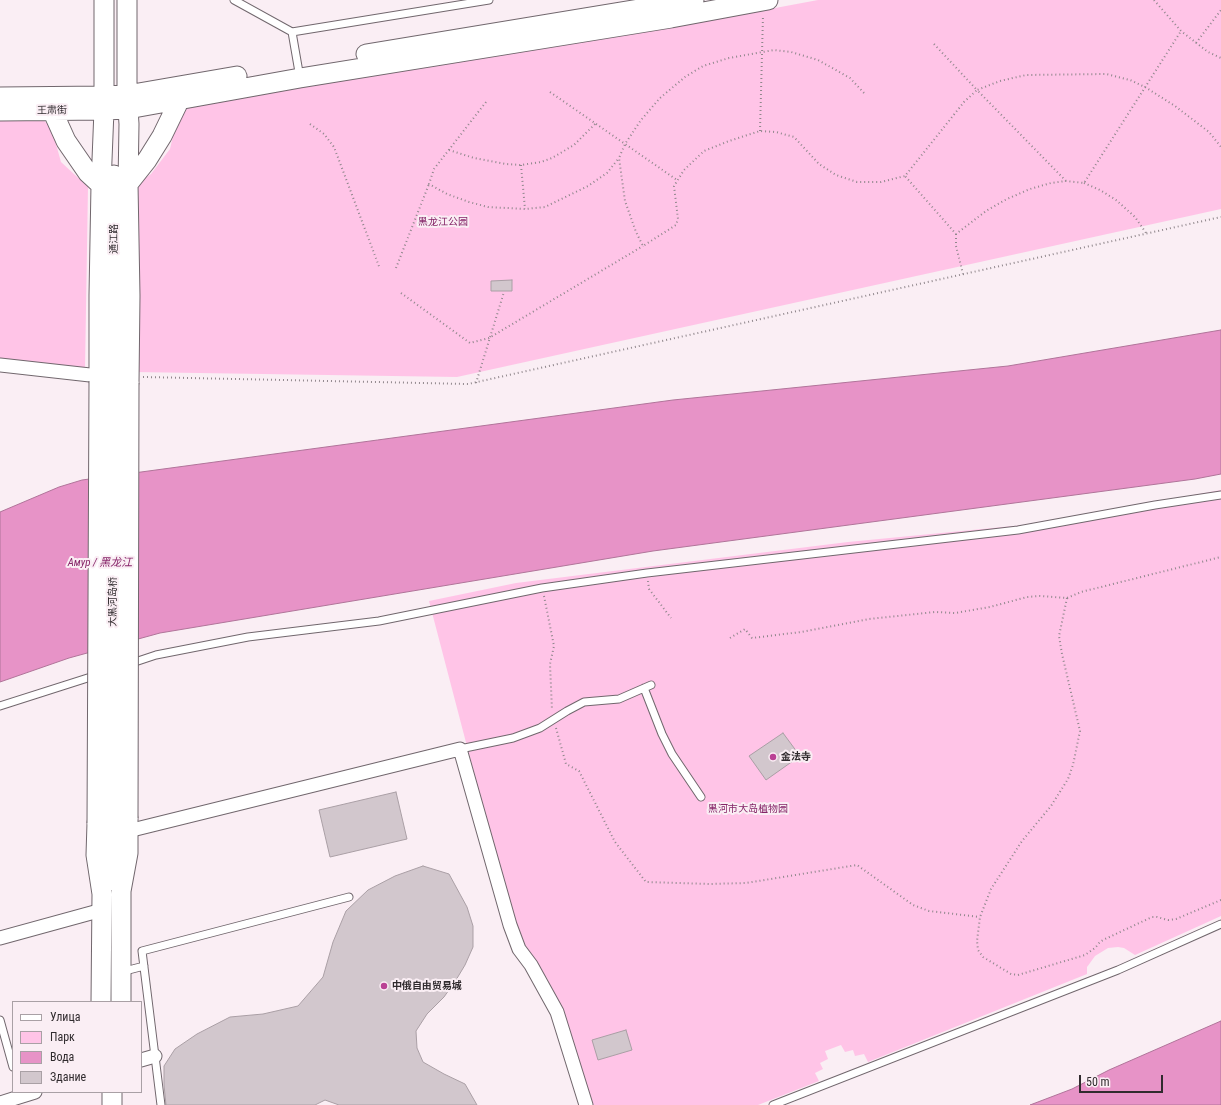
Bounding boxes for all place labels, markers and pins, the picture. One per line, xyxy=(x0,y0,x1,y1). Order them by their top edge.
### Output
place label: 金法寺 xyxy=(781,751,811,763)
marker: 金法寺 xyxy=(768,752,778,762)
place label: 中俄自由贸易城 xyxy=(392,980,462,992)
marker: 中俄自由贸易城 xyxy=(379,981,389,991)

